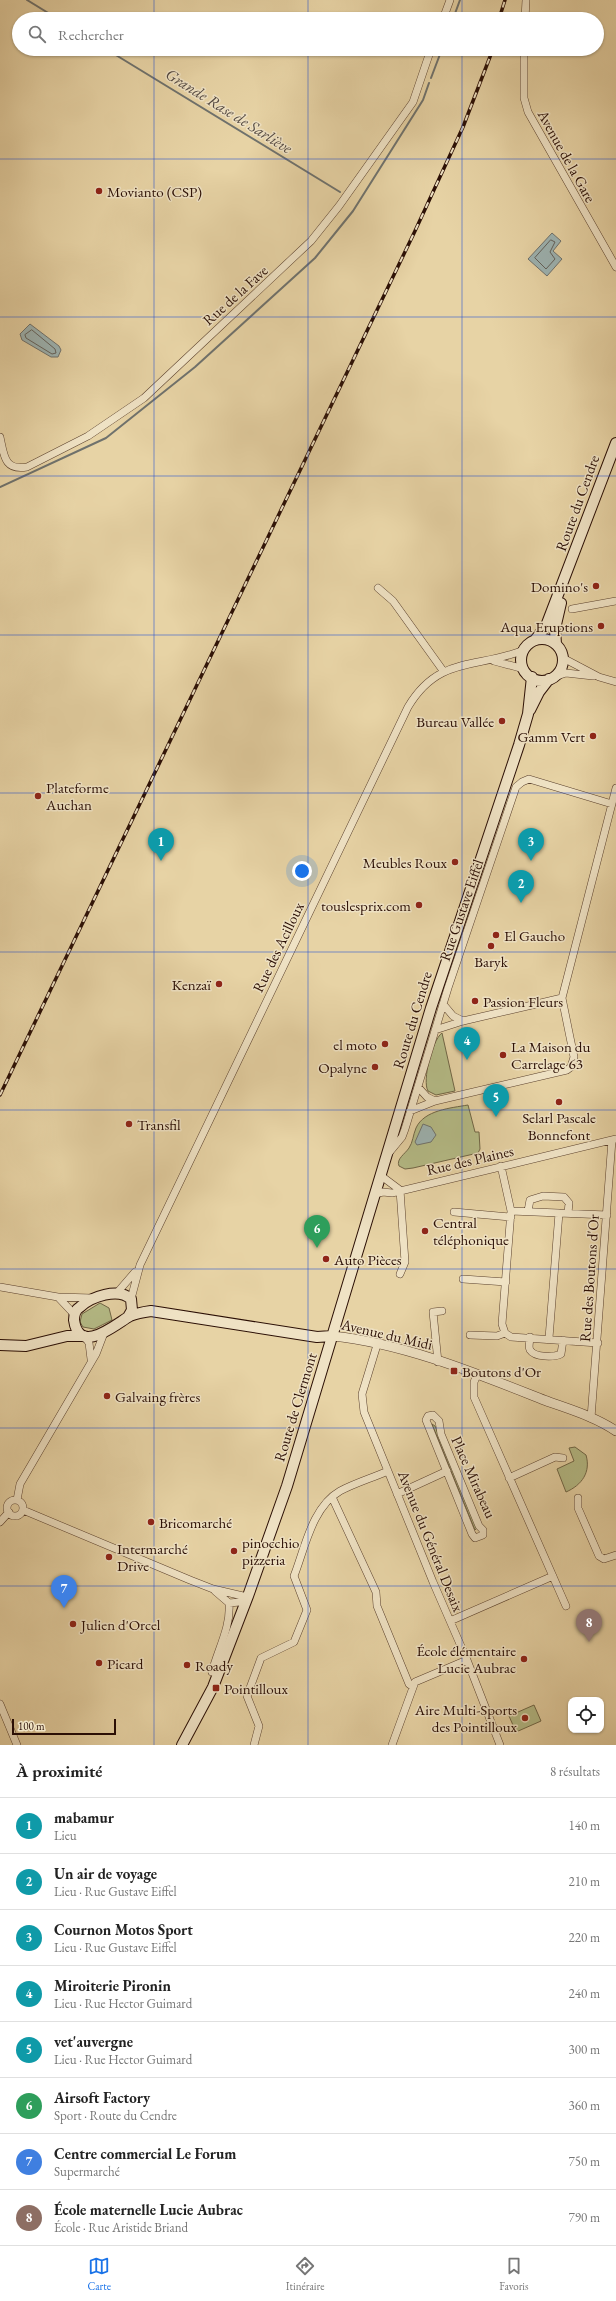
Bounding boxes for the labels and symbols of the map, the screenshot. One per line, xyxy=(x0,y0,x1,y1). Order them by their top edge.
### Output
water label: Grande Rase de Sarliève xyxy=(162,64,297,159)
street label: Avenue de la Gare xyxy=(533,106,600,206)
place label: Movianto (CSP) xyxy=(107,182,202,201)
marker: Movianto (CSP) xyxy=(94,186,104,196)
street label: Rue de la Fave xyxy=(198,261,272,329)
street label: Route du Cendre xyxy=(551,452,603,554)
place label: Domino's xyxy=(531,577,588,596)
marker: Domino's xyxy=(591,581,601,591)
place label: Aqua Eruptions xyxy=(499,617,593,636)
marker: Aqua Eruptions xyxy=(596,621,606,631)
place label: Bureau Vallée xyxy=(416,712,494,731)
marker: Bureau Vallée xyxy=(497,716,507,726)
place label: Gamm Vert xyxy=(518,727,585,746)
marker: Gamm Vert xyxy=(588,731,598,741)
place label: Plateforme Auchan xyxy=(45,778,109,814)
marker: Plateforme Auchan xyxy=(33,791,43,801)
pin: 1 xyxy=(148,828,174,861)
pin: 3 xyxy=(518,828,544,861)
place label: Meubles Roux xyxy=(363,853,448,872)
street label: Rue Gustave Eiffel xyxy=(435,856,487,963)
marker: Meubles Roux xyxy=(450,857,460,867)
your location xyxy=(292,861,312,881)
pin: 2 xyxy=(508,870,534,903)
place label: touslesprix.com xyxy=(321,896,411,915)
street label: Rue des Acilloux xyxy=(248,898,308,995)
marker: touslesprix.com xyxy=(414,900,424,910)
place label: El Gaucho xyxy=(504,926,565,945)
marker: El Gaucho xyxy=(491,930,501,940)
marker: Baryk xyxy=(486,941,496,951)
place label: Baryk xyxy=(474,952,509,971)
street label: Route du Cendre xyxy=(388,969,436,1071)
place label: Kenzaï xyxy=(172,975,211,994)
marker: Kenzaï xyxy=(214,979,224,989)
place label: Passion Fleurs xyxy=(483,992,563,1011)
marker: Passion Fleurs xyxy=(470,996,480,1006)
pin: 4 xyxy=(454,1027,480,1060)
place label: el moto xyxy=(333,1035,377,1054)
place label: La Maison du Carrelage 63 xyxy=(511,1037,590,1073)
marker: el moto xyxy=(380,1039,390,1049)
marker: La Maison du Carrelage 63 xyxy=(498,1050,508,1060)
place label: Opalyne xyxy=(318,1058,367,1077)
marker: Opalyne xyxy=(370,1062,380,1072)
pin: 5 xyxy=(483,1084,509,1117)
marker: Selarl Pascale Bonnefont xyxy=(554,1097,564,1107)
place label: Selarl Pascale Bonnefont xyxy=(522,1108,596,1144)
place label: Transfil xyxy=(137,1115,181,1134)
marker: Transfil xyxy=(124,1119,134,1129)
street label: Rue des Plaines xyxy=(425,1141,516,1179)
place label: Central téléphonique xyxy=(433,1213,509,1249)
street label: Rue des Boutons d'Or xyxy=(575,1214,603,1342)
pin: 6 xyxy=(304,1215,330,1248)
marker: Central téléphonique xyxy=(420,1226,430,1236)
place label: Auto Pièces xyxy=(333,1250,402,1269)
marker: Auto Pièces xyxy=(321,1254,331,1264)
street label: Avenue du Midi xyxy=(339,1314,435,1354)
street label: Route de Clermont xyxy=(269,1350,321,1464)
place label: Boutons d'Or xyxy=(462,1362,541,1381)
marker: Boutons d'Or xyxy=(449,1366,459,1376)
place label: Galvaing frères xyxy=(115,1387,200,1406)
marker: Galvaing frères xyxy=(102,1391,112,1401)
street label: Place Mirabeau xyxy=(447,1433,501,1521)
street label: Avenue du Général Desaix xyxy=(394,1467,468,1615)
place label: Bricomarché xyxy=(159,1513,232,1532)
marker: Bricomarché xyxy=(146,1517,156,1527)
place label: pinocchio pizzeria xyxy=(242,1533,300,1569)
place label: Intermarché Drive xyxy=(117,1539,188,1575)
marker: pinocchio pizzeria xyxy=(229,1546,239,1556)
marker: Intermarché Drive xyxy=(104,1552,114,1562)
pin: 7 xyxy=(51,1575,77,1608)
pin: 8 xyxy=(576,1609,602,1642)
place label: Julien d'Orcel xyxy=(79,1615,161,1634)
marker: Julien d'Orcel xyxy=(68,1619,78,1629)
place label: École élémentaire Lucie Aubrac xyxy=(416,1641,516,1677)
place label: Picard xyxy=(107,1654,144,1673)
marker: École élémentaire Lucie Aubrac xyxy=(519,1654,529,1664)
place label: Roady xyxy=(195,1656,233,1675)
marker: Picard xyxy=(94,1658,104,1668)
marker: Roady xyxy=(182,1660,192,1670)
place label: Pointilloux xyxy=(224,1679,288,1698)
marker: Pointilloux xyxy=(211,1683,221,1693)
place label: Aire Multi-Sports des Pointilloux xyxy=(414,1700,518,1736)
marker: Aire Multi-Sports des Pointilloux xyxy=(520,1713,530,1723)
scale bar xyxy=(12,1717,116,1736)

